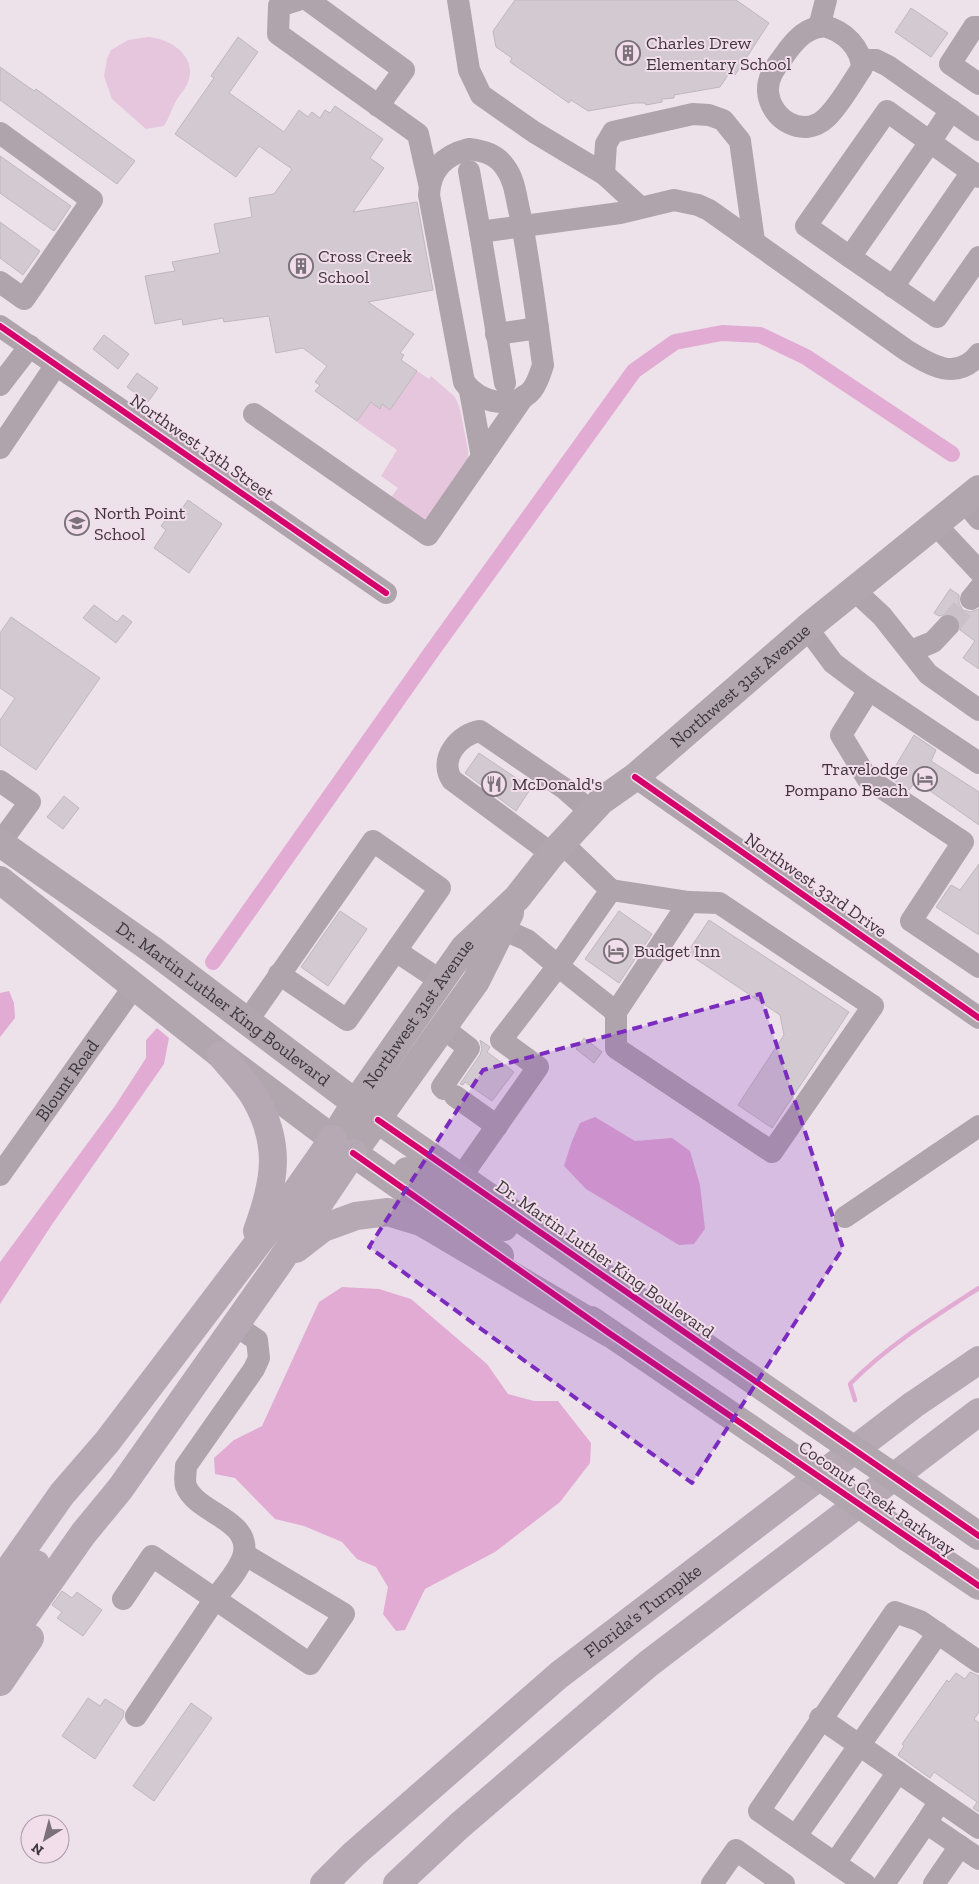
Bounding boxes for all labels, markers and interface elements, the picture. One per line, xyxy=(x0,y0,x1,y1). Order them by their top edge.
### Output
place label: Charles Drew Elementary School xyxy=(646,32,791,75)
building icon: Charles Drew Elementary School xyxy=(615,40,641,66)
place label: Cross Creek School xyxy=(318,245,412,288)
building icon: Cross Creek School xyxy=(288,253,314,279)
street label: Northwest 13th Street xyxy=(126,389,278,505)
place label: North Point School xyxy=(94,502,186,545)
school or university icon: North Point School xyxy=(64,510,90,536)
street label: Northwest 31st Avenue xyxy=(666,619,815,752)
place label: Travelodge Pompano Beach xyxy=(785,758,908,801)
hotel icon: Travelodge Pompano Beach xyxy=(912,766,938,792)
restaurant icon: McDonald's xyxy=(481,771,507,797)
place label: McDonald's xyxy=(512,773,602,795)
street label: Northwest 33rd Drive xyxy=(741,828,891,942)
street label: Dr. Martin Luther King Boulevard xyxy=(112,917,334,1091)
street label: Northwest 31st Avenue xyxy=(358,934,478,1092)
hotel icon: Budget Inn xyxy=(603,938,629,964)
place label: Budget Inn xyxy=(634,940,721,962)
street label: Blount Road xyxy=(31,1035,104,1125)
street label: Dr. Martin Luther King Boulevard xyxy=(492,1175,718,1343)
street label: Coconut Creek Parkway xyxy=(794,1436,960,1561)
street label: Florida's Turnpike xyxy=(580,1559,706,1663)
north arrow xyxy=(20,1814,70,1864)
text: N xyxy=(28,1839,47,1859)

